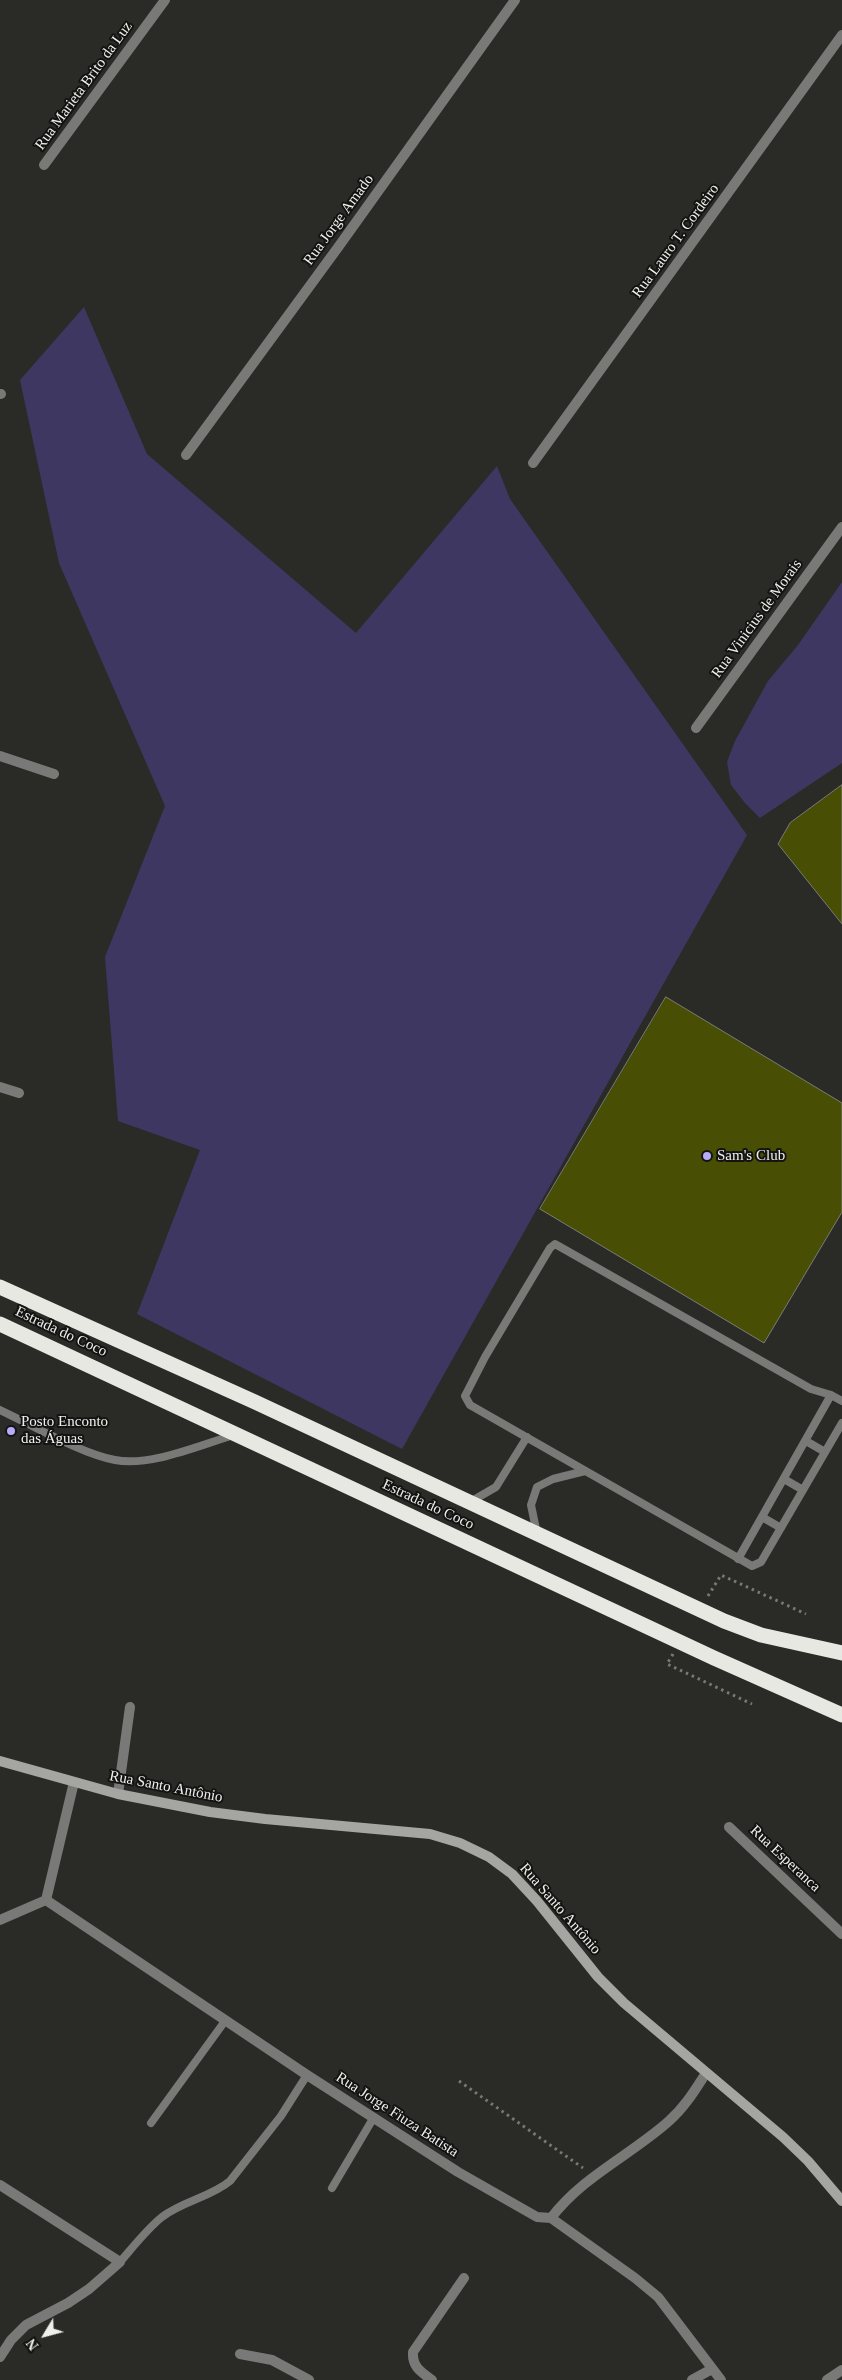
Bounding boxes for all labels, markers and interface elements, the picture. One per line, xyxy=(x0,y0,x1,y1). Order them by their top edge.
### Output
street label: Rua Marieta Brito da Luz xyxy=(31,18,137,154)
street label: Rua Jorge Amado xyxy=(300,171,378,269)
street label: Rua Lauro T. Cordeiro xyxy=(629,181,723,301)
street label: Rua Vinicius de Morais xyxy=(708,556,806,682)
place label: Sam's Club xyxy=(717,1147,785,1165)
marker: Sam's Club xyxy=(701,1150,713,1162)
street label: Estrada do Coco xyxy=(12,1303,110,1361)
place label: Posto Enconto das Águas xyxy=(21,1413,108,1448)
marker: Posto Enconto das Águas xyxy=(5,1425,17,1437)
street label: Estrada do Coco xyxy=(379,1476,477,1534)
street label: Rua Santo Antônio xyxy=(108,1767,224,1807)
street label: Rua Esperanca xyxy=(746,1822,824,1896)
street label: Rua Santo Antônio xyxy=(515,1860,605,1958)
street label: Rua Jorge Fiuza Batista xyxy=(332,2069,462,2161)
north arrow xyxy=(20,2310,70,2360)
text: N xyxy=(24,2336,42,2353)

